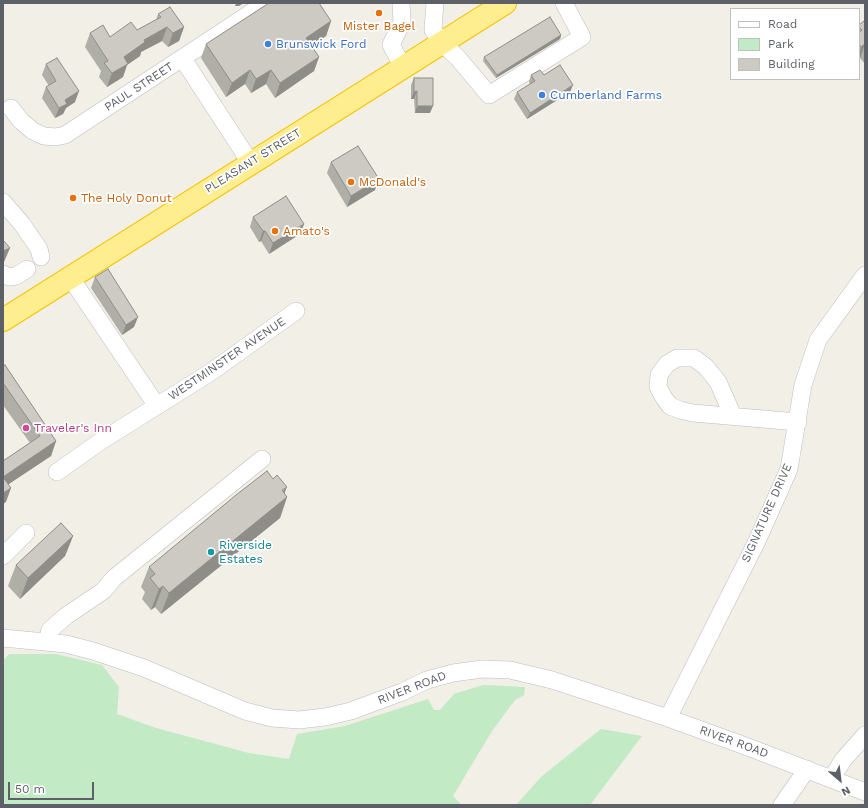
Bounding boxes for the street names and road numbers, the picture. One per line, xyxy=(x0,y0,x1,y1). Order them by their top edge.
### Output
street label: PAUL STREET xyxy=(102,59,176,115)
street label: PLEASANT STREET xyxy=(202,126,304,196)
street label: WESTMINSTER AVENUE xyxy=(166,314,288,404)
street label: SIGNATURE DRIVE xyxy=(739,461,795,565)
street label: RIVER ROAD xyxy=(376,668,448,708)
street label: RIVER ROAD xyxy=(698,723,770,761)

